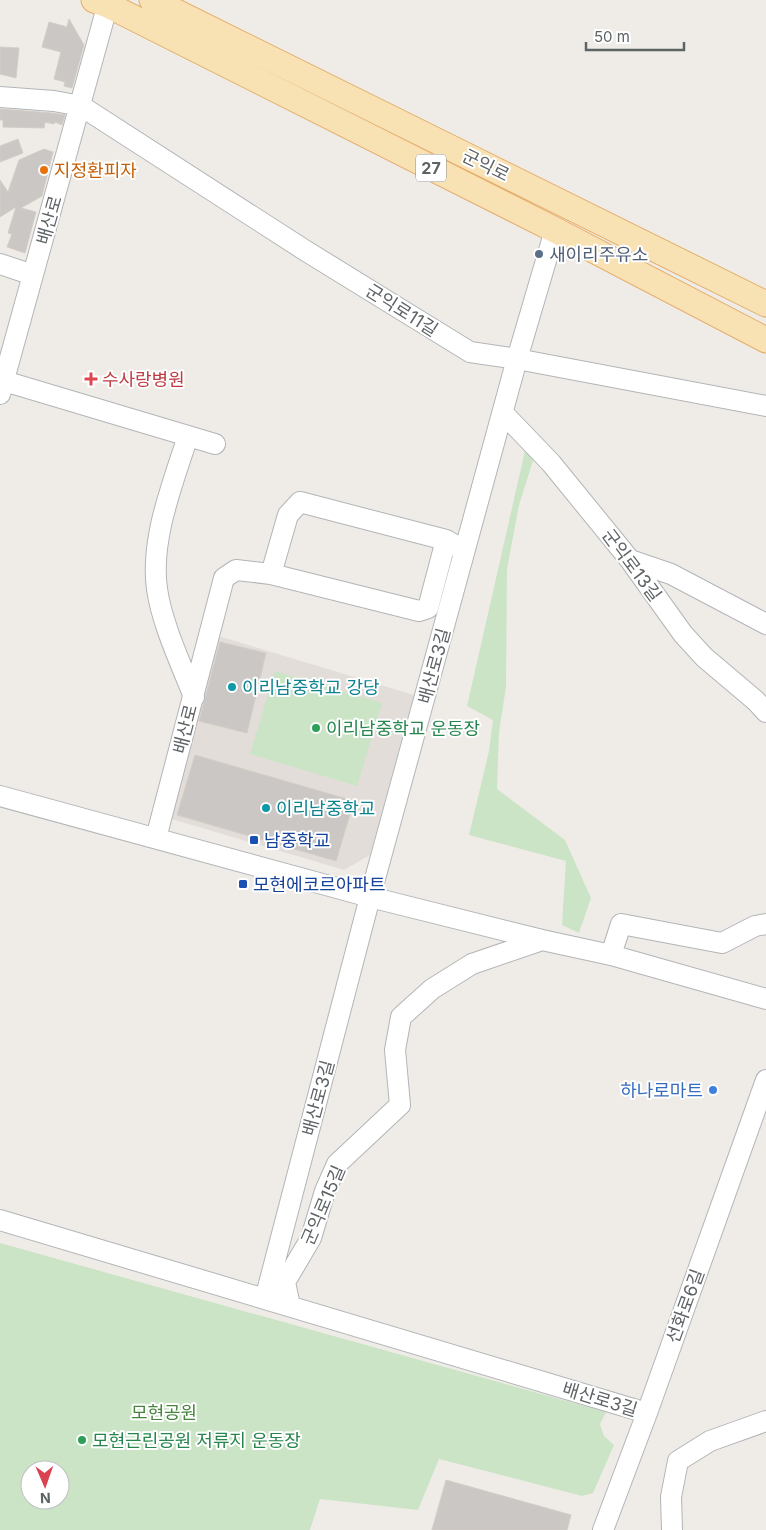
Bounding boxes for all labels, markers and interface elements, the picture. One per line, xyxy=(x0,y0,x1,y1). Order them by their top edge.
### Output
scale bar xyxy=(586,20,684,52)
text: 50 m xyxy=(594,27,630,46)
street label: 군익로 xyxy=(459,145,513,185)
road number: 27 xyxy=(416,154,446,182)
place label: 지정환피자 xyxy=(54,160,137,181)
marker: 지정환피자 xyxy=(38,164,50,176)
street label: 배산로 xyxy=(32,193,66,247)
place label: 새이리주유소 xyxy=(549,244,648,265)
marker: 새이리주유소 xyxy=(533,248,545,260)
street label: 군익로11길 xyxy=(362,280,442,340)
place label: 수사랑병원 xyxy=(102,369,185,390)
marker: 수사랑병원 xyxy=(84,372,98,386)
street label: 군익로13길 xyxy=(598,525,666,605)
street label: 배산로3길 xyxy=(414,626,454,706)
place label: 이리남중학교 강당 xyxy=(242,677,380,698)
marker: 이리남중학교 강당 xyxy=(226,681,238,693)
street label: 배산로 xyxy=(169,702,201,756)
place label: 이리남중학교 운동장 xyxy=(326,718,480,739)
marker: 이리남중학교 운동장 xyxy=(310,722,322,734)
place label: 이리남중학교 xyxy=(276,798,375,819)
marker: 이리남중학교 xyxy=(260,802,272,814)
place label: 남중학교 xyxy=(264,830,330,851)
marker: 남중학교 xyxy=(248,834,260,846)
place label: 모현에코르아파트 xyxy=(253,874,385,895)
marker: 모현에코르아파트 xyxy=(237,878,249,890)
street label: 배산로3길 xyxy=(298,1058,338,1138)
place label: 하나로마트 xyxy=(620,1080,703,1101)
marker: 하나로마트 xyxy=(707,1084,719,1096)
street label: 군익로15길 xyxy=(297,1162,349,1248)
street label: 선화로6길 xyxy=(662,1266,708,1346)
street label: 배산로3길 xyxy=(560,1378,640,1420)
park label: 모현공원 xyxy=(131,1402,197,1423)
place label: 모현근린공원 저류지 운동장 xyxy=(92,1430,301,1451)
marker: 모현근린공원 저류지 운동장 xyxy=(76,1434,88,1446)
north arrow xyxy=(20,1460,70,1510)
text: N xyxy=(40,1490,51,1507)

